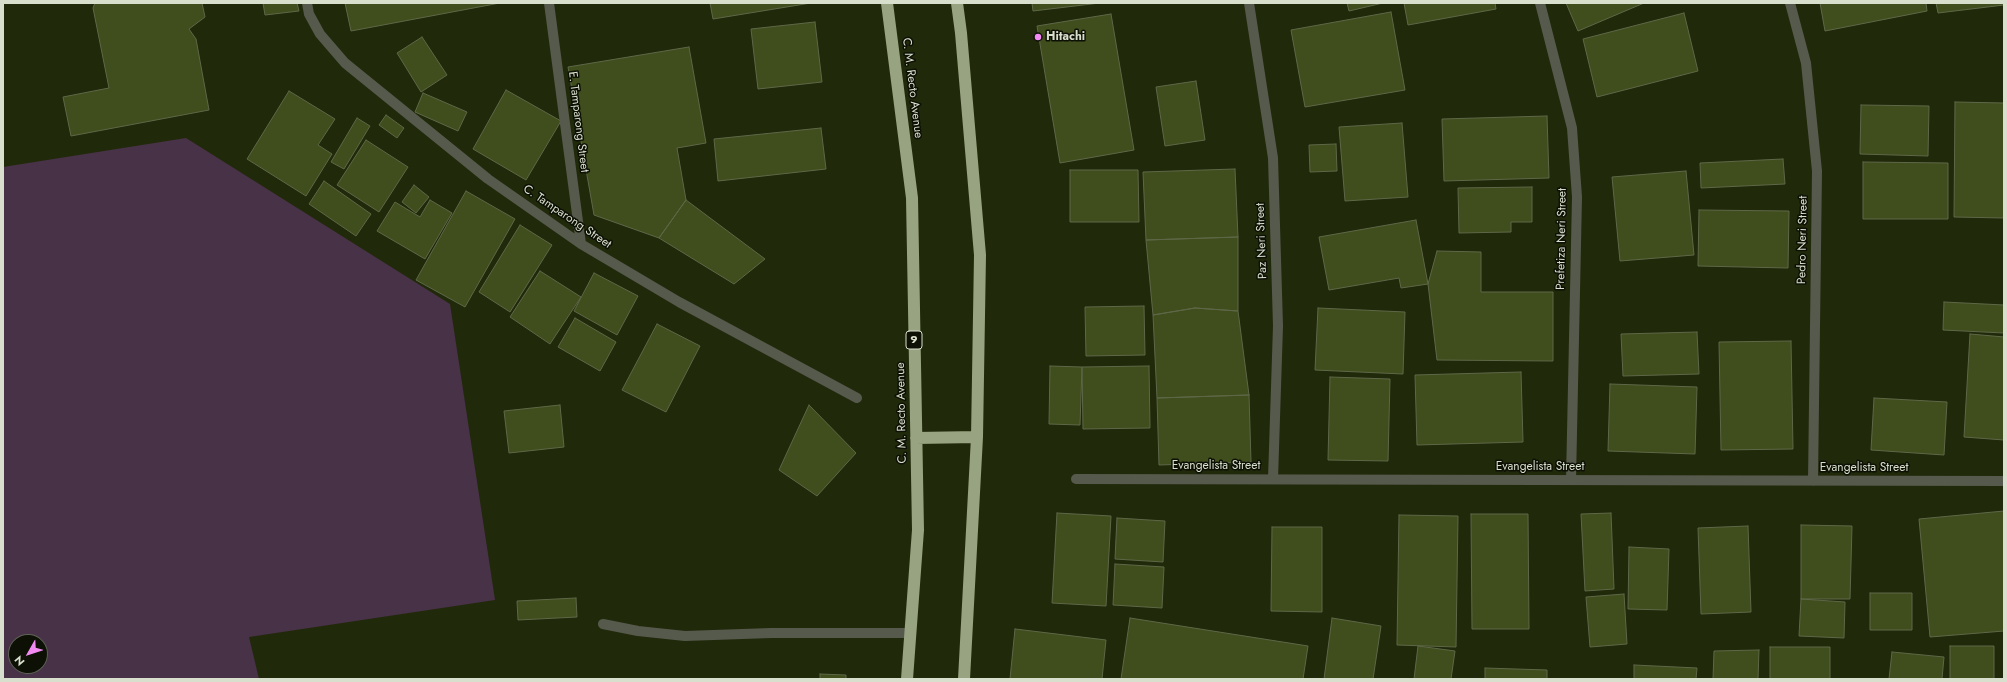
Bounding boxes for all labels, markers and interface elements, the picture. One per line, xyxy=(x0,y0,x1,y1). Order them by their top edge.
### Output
place label: Hitachi xyxy=(1046,30,1085,44)
marker: Hitachi xyxy=(1033,32,1043,42)
street label: C. M. Recto Avenue xyxy=(899,37,925,139)
street label: E. Tamparong Street xyxy=(565,71,591,173)
street label: C. Tamparong Street xyxy=(520,182,614,252)
street label: Prefetiza Neri Street xyxy=(1554,188,1570,290)
street label: Pedro Neri Street xyxy=(1795,196,1811,284)
street label: Paz Neri Street xyxy=(1253,203,1271,279)
road number: 9 xyxy=(906,331,922,349)
street label: C. M. Recto Avenue xyxy=(894,362,910,464)
street label: Evangelista Street xyxy=(1172,459,1260,473)
street label: Evangelista Street xyxy=(1496,460,1584,474)
street label: Evangelista Street xyxy=(1820,461,1908,475)
north arrow xyxy=(8,634,48,674)
text: N xyxy=(10,653,28,669)

